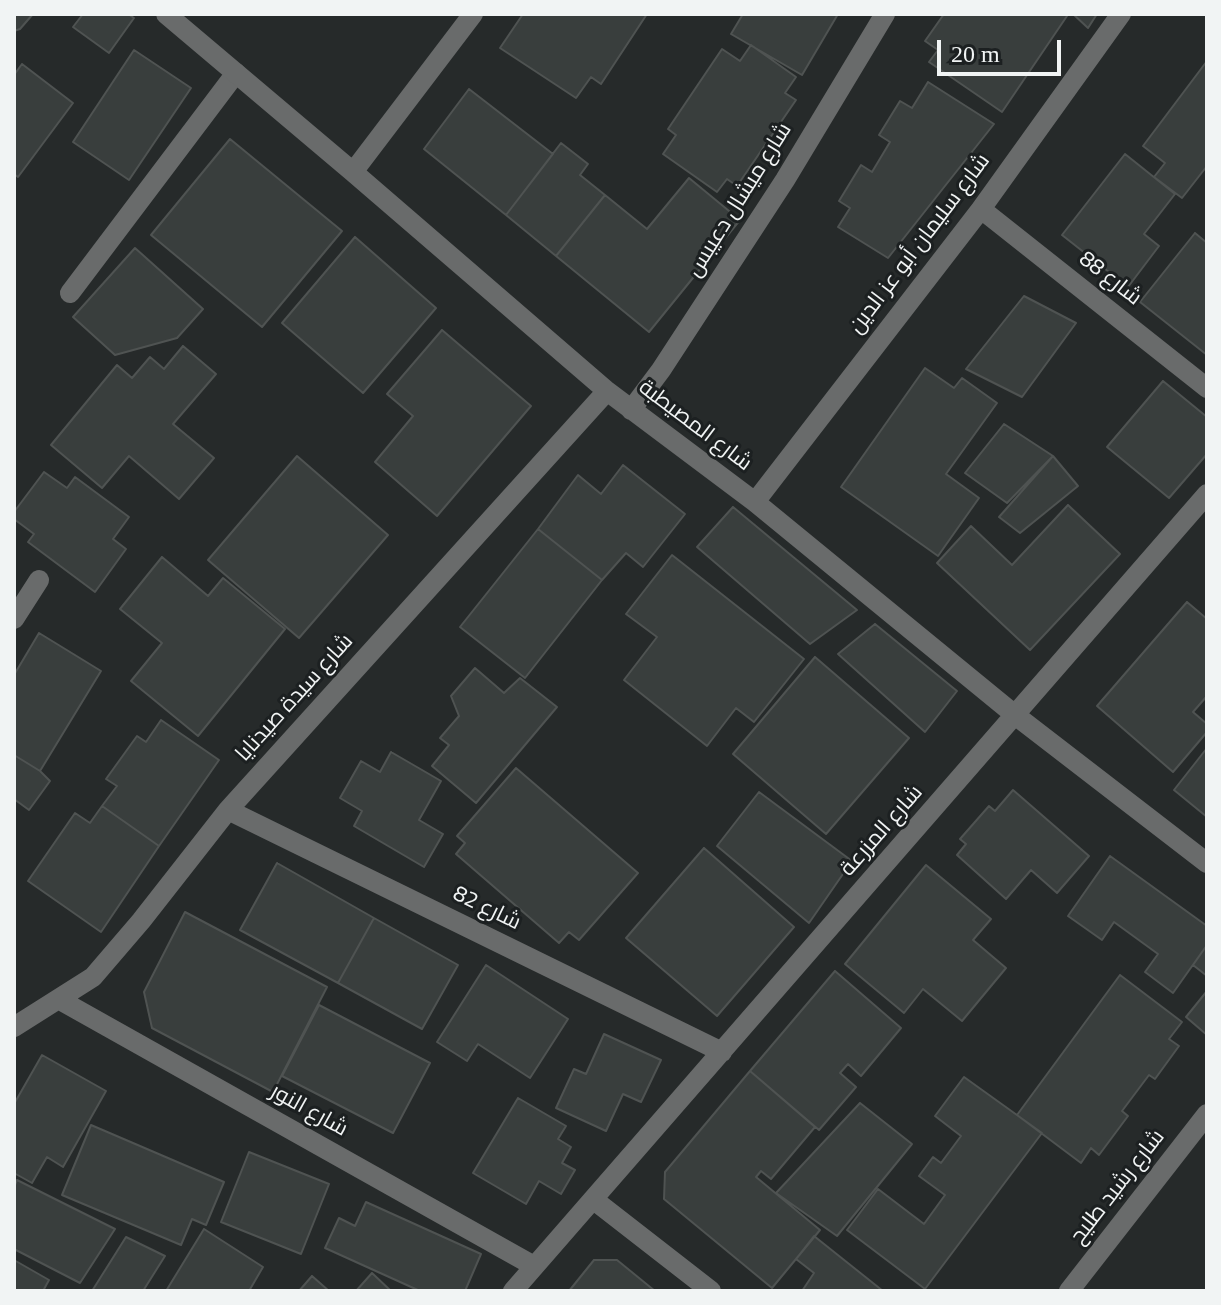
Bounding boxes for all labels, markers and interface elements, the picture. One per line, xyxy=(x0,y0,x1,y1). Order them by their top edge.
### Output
scale bar xyxy=(941,24,1065,74)
text: 20 m xyxy=(951,41,1000,67)
street label: شارع ميشال دعيبس xyxy=(683,119,799,283)
street label: شارع سليمان أبو عز الدين xyxy=(845,150,997,340)
street label: شارع 88 xyxy=(1072,247,1146,313)
street label: شارع المصيطبة xyxy=(632,376,756,478)
street label: شارع سيدة صيدنايا xyxy=(232,630,360,768)
street label: شارع المزرعة xyxy=(836,781,930,883)
street label: شارع 82 xyxy=(448,882,524,938)
street label: شارع النور xyxy=(265,1080,351,1144)
street label: شارع رشيد طليح xyxy=(1066,1126,1172,1250)

